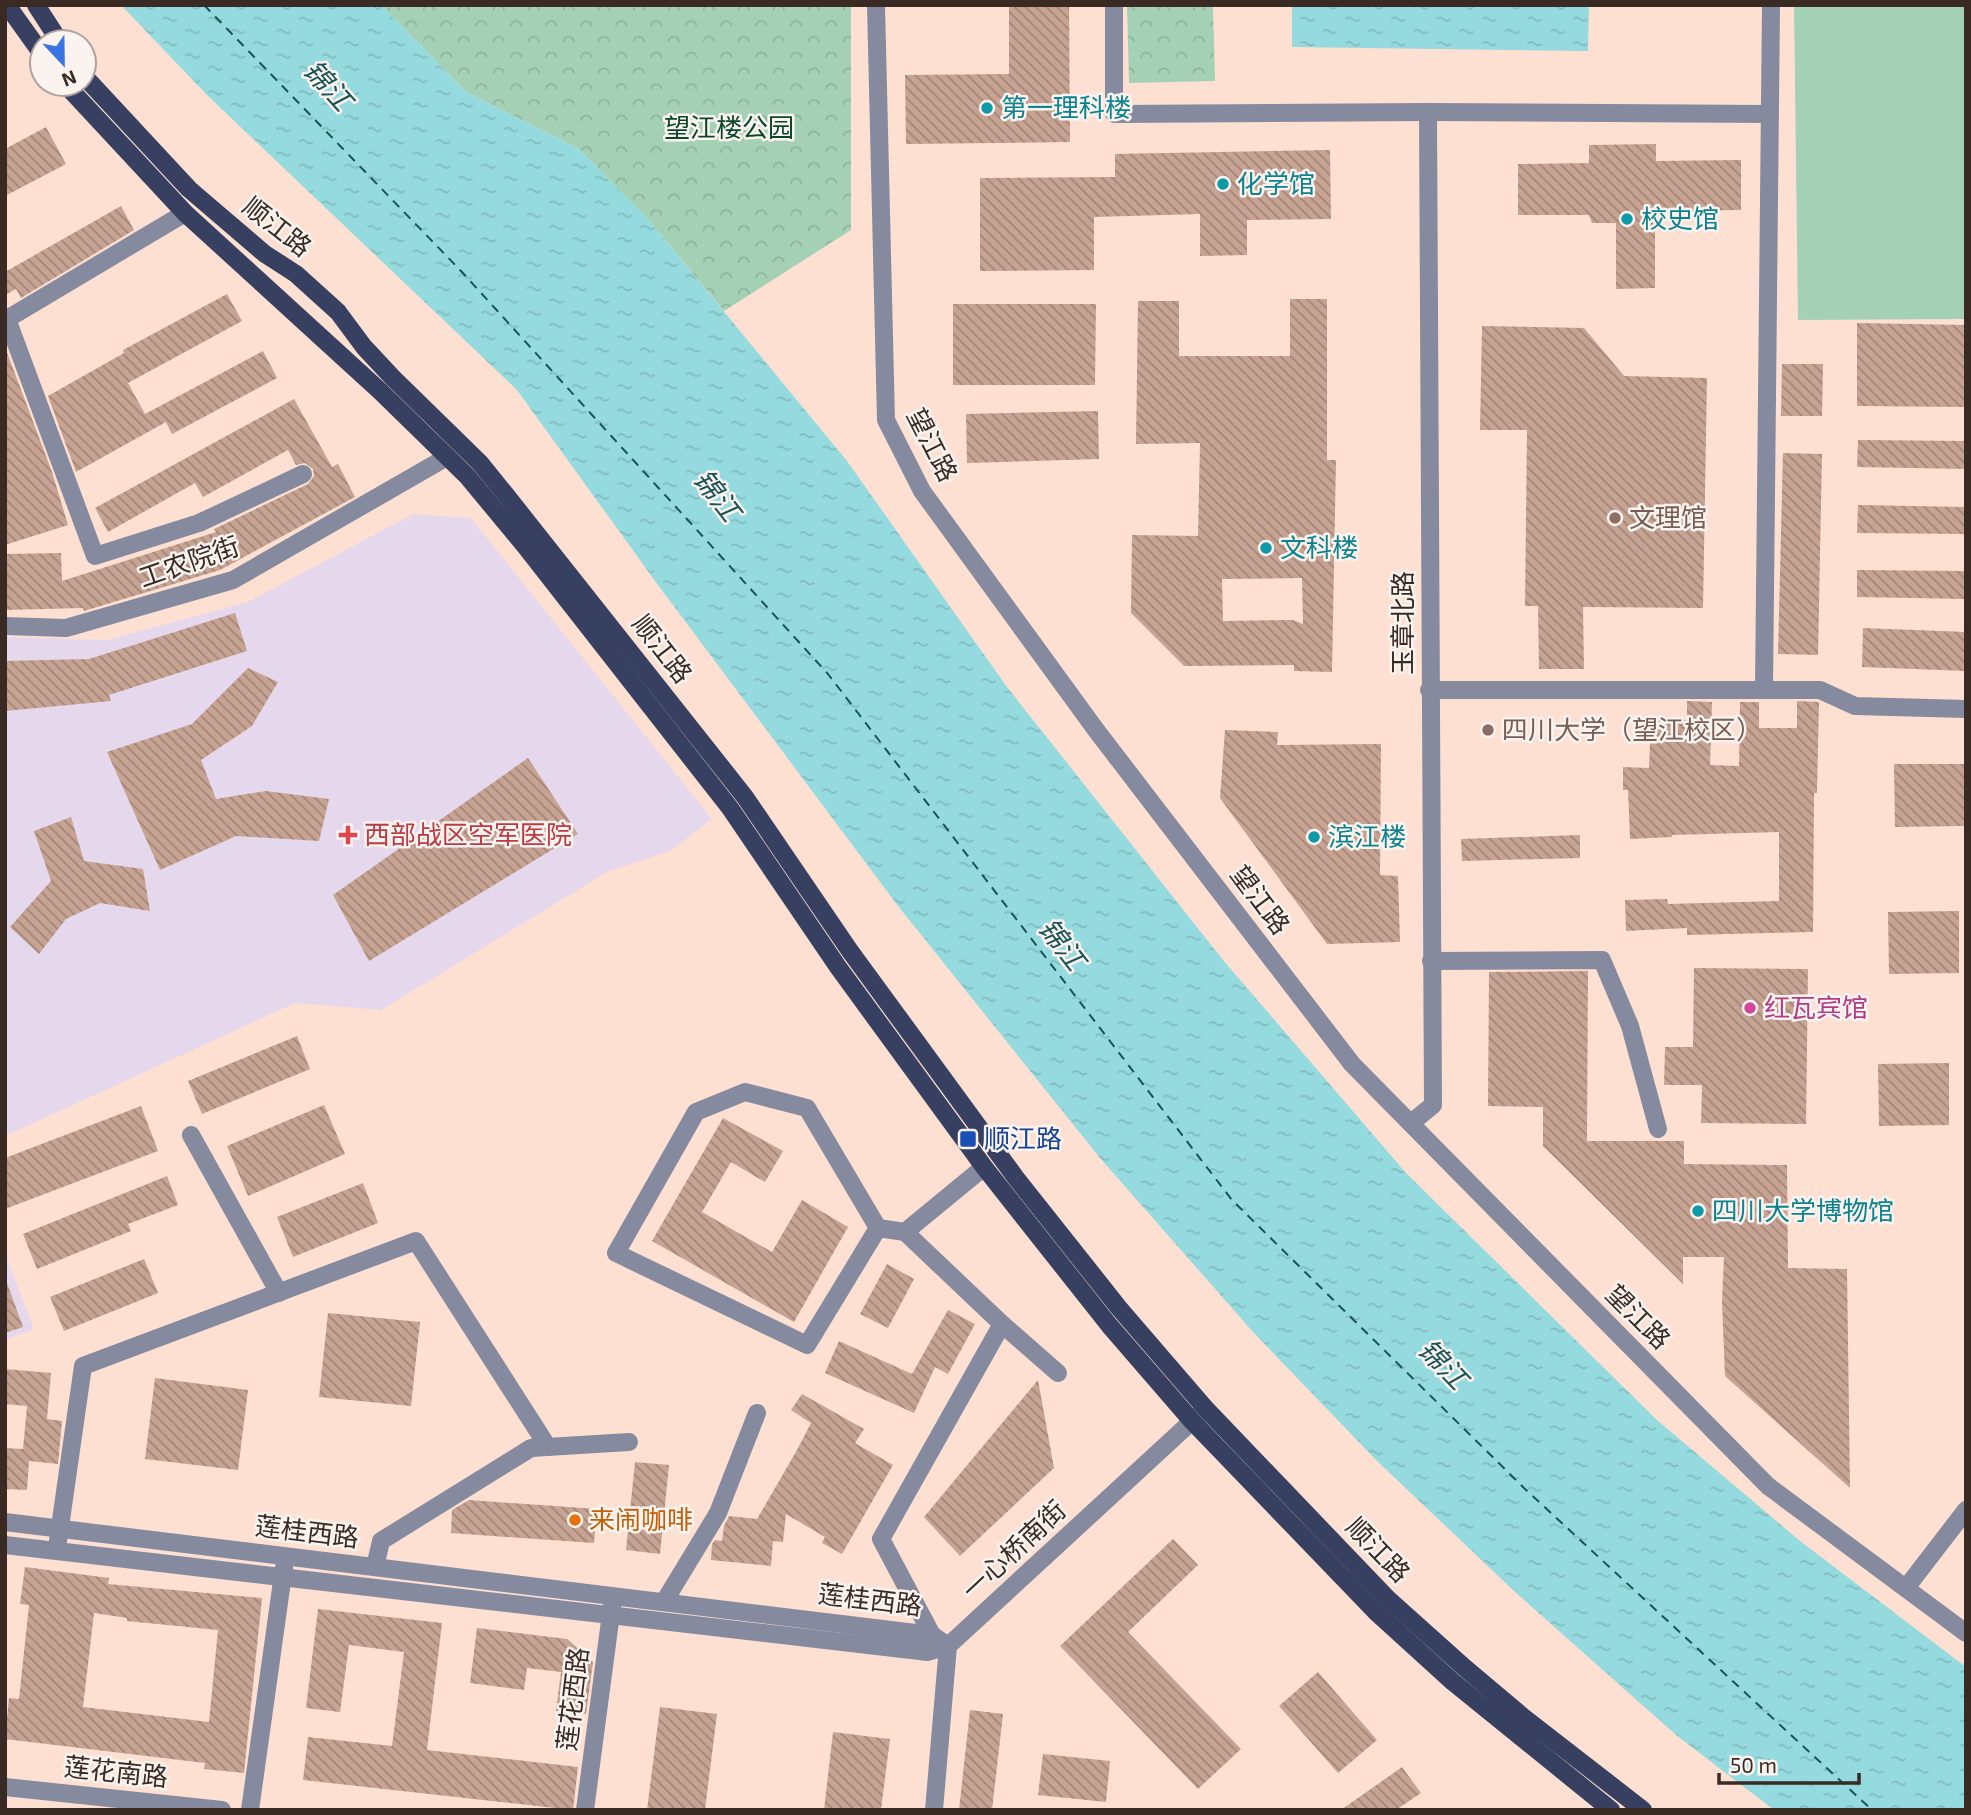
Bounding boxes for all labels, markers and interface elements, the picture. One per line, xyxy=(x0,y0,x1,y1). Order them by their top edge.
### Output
north arrow xyxy=(28,28,98,98)
water label: 锦江 xyxy=(297,52,362,119)
text: N xyxy=(59,66,80,92)
place label: 第一理科楼 xyxy=(1001,91,1131,122)
marker: 第一理科楼 xyxy=(979,100,995,116)
park label: 望江楼公园 xyxy=(664,111,794,142)
place label: 化学馆 xyxy=(1237,167,1315,198)
marker: 化学馆 xyxy=(1215,176,1231,192)
street label: 顺江路 xyxy=(238,190,318,262)
place label: 校史馆 xyxy=(1641,202,1719,233)
marker: 校史馆 xyxy=(1619,211,1635,227)
street label: 望江路 xyxy=(902,403,965,486)
water label: 锦江 xyxy=(687,462,750,529)
place label: 文理馆 xyxy=(1629,501,1707,532)
marker: 文理馆 xyxy=(1607,510,1623,526)
street label: 工农院街 xyxy=(134,529,243,592)
place label: 文科楼 xyxy=(1280,531,1358,562)
marker: 文科楼 xyxy=(1258,540,1274,556)
street label: 玉章北路 xyxy=(1386,571,1417,675)
street label: 顺江路 xyxy=(627,608,699,688)
place label: 四川大学（望江校区） xyxy=(1502,713,1762,744)
marker: 四川大学（望江校区） xyxy=(1480,722,1496,738)
place label: 西部战区空军医院 xyxy=(364,818,572,849)
place label: 滨江楼 xyxy=(1328,820,1406,851)
marker: 西部战区空军医院 xyxy=(338,825,358,845)
marker: 滨江楼 xyxy=(1306,829,1322,845)
street label: 望江路 xyxy=(1225,859,1297,940)
water label: 锦江 xyxy=(1032,911,1095,978)
place label: 红瓦宾馆 xyxy=(1764,991,1868,1022)
marker: 红瓦宾馆 xyxy=(1742,1000,1758,1016)
place label: 顺江路 xyxy=(984,1122,1062,1153)
marker: 顺江路 xyxy=(958,1129,978,1149)
place label: 四川大学博物馆 xyxy=(1712,1194,1894,1225)
marker: 四川大学博物馆 xyxy=(1690,1203,1706,1219)
street label: 望江路 xyxy=(1601,1277,1678,1354)
water label: 锦江 xyxy=(1412,1331,1477,1397)
street label: 一心桥南街 xyxy=(955,1493,1071,1605)
place label: 来闹咖啡 xyxy=(589,1503,693,1534)
street label: 莲桂西路 xyxy=(254,1509,361,1552)
street label: 顺江路 xyxy=(1341,1510,1417,1588)
marker: 来闹咖啡 xyxy=(567,1512,583,1528)
street label: 莲桂西路 xyxy=(817,1577,924,1620)
street label: 莲花西路 xyxy=(550,1645,593,1752)
scale bar xyxy=(1719,1742,1859,1786)
street label: 莲花南路 xyxy=(63,1750,169,1791)
text: 50 m xyxy=(1730,1752,1777,1777)

